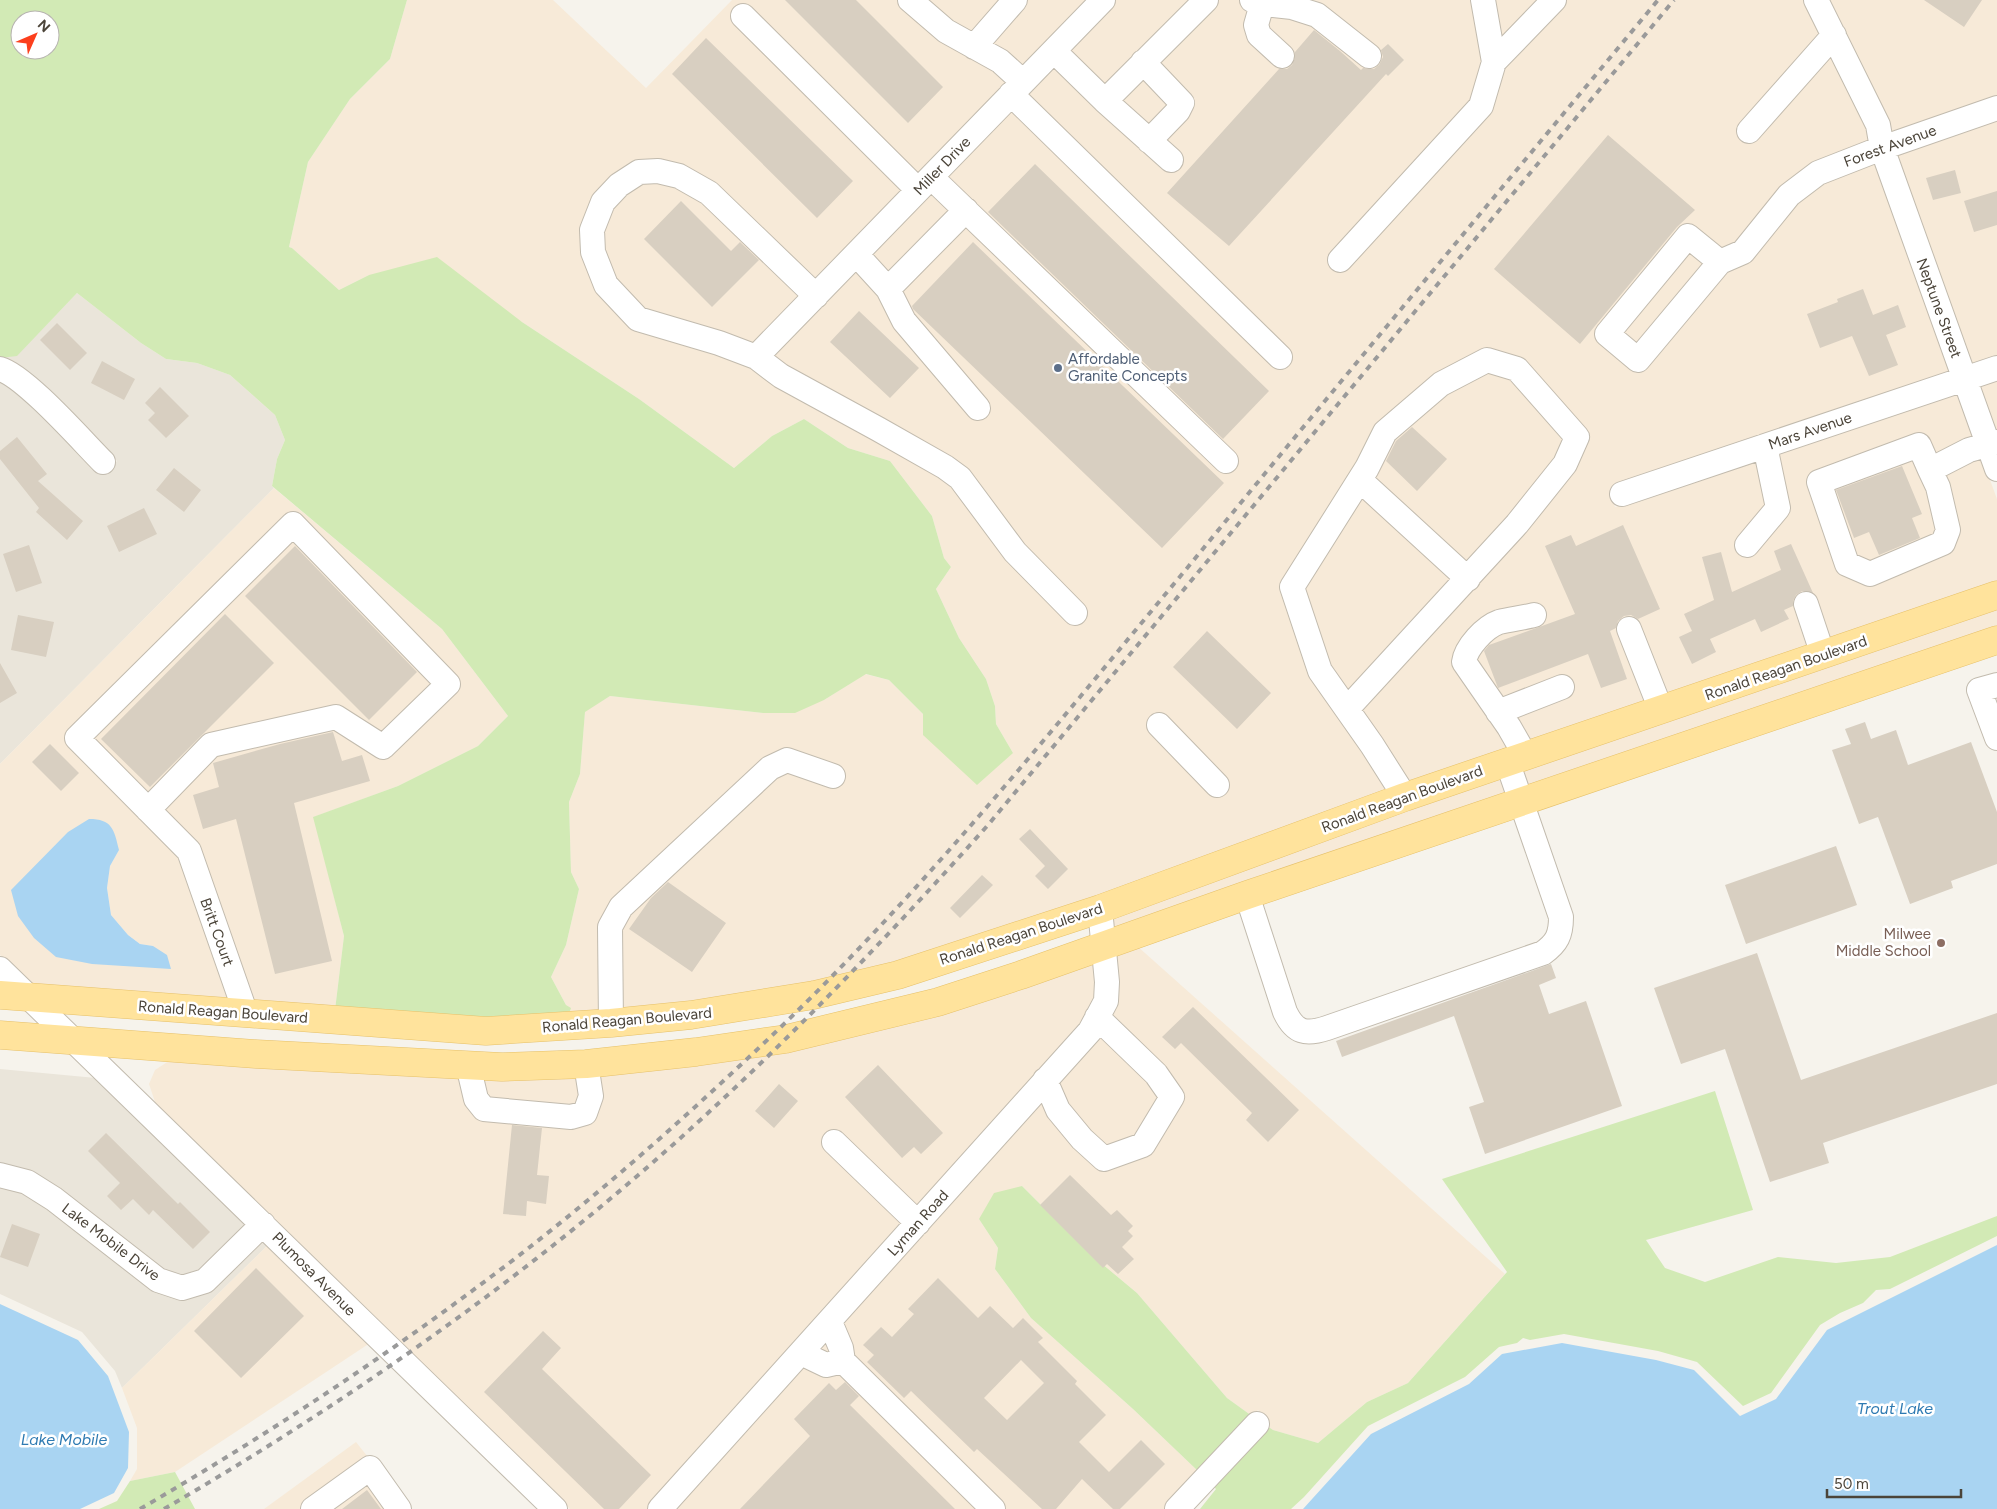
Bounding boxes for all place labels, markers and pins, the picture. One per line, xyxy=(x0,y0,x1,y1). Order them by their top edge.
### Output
place label: Affordable Granite Concepts xyxy=(1068,350,1187,385)
marker: Affordable Granite Concepts xyxy=(1052,362,1064,374)
place label: Milwee Middle School xyxy=(1836,925,1931,960)
marker: Milwee Middle School xyxy=(1935,937,1947,949)

